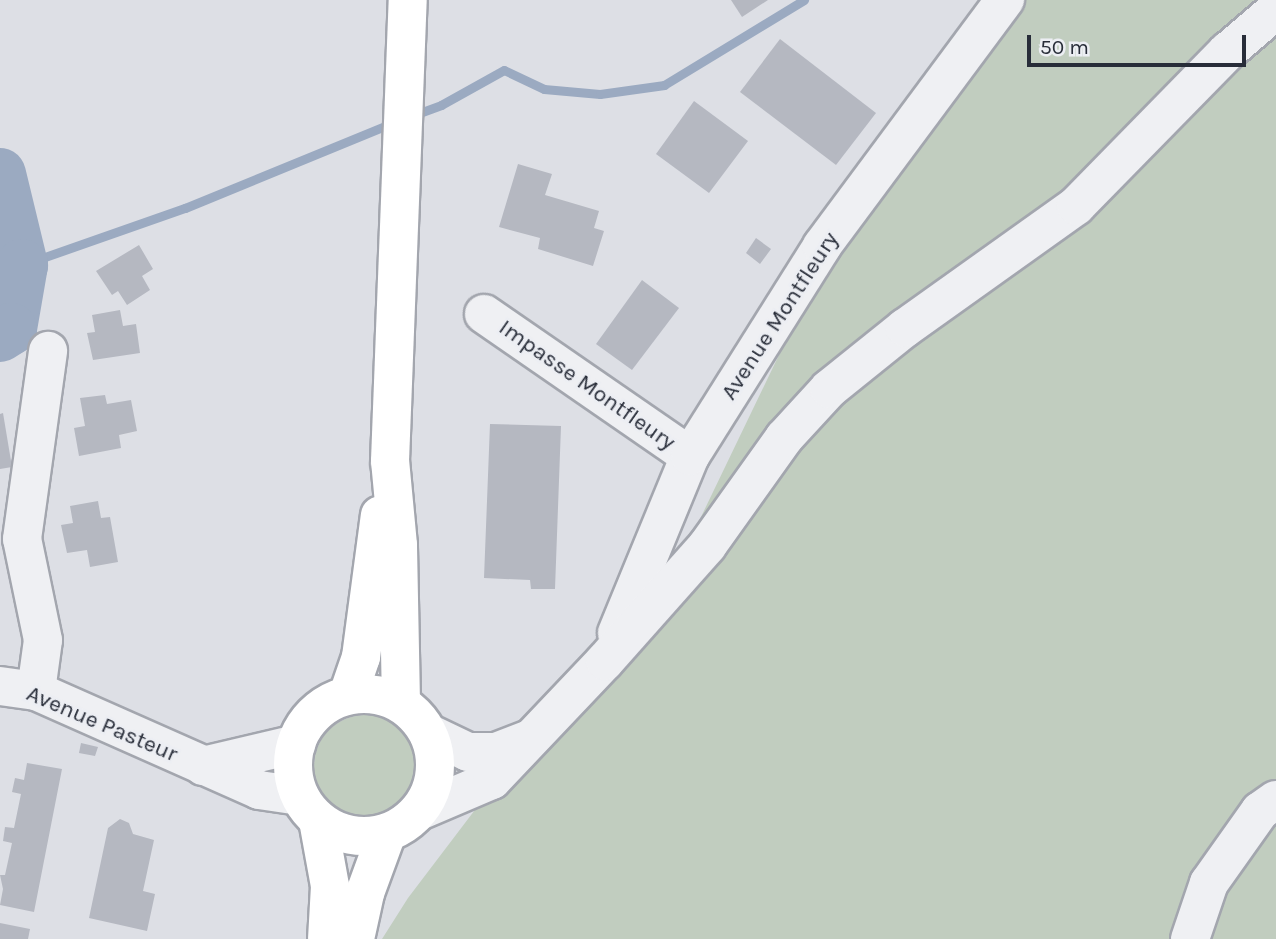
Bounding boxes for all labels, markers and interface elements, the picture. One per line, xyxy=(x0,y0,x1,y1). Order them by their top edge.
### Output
scale bar xyxy=(1031,21,1250,65)
text: 50 m xyxy=(1040,35,1089,59)
street label: Avenue Montfleury xyxy=(715,227,845,405)
street label: Impasse Montfleury xyxy=(493,314,681,456)
street label: Avenue Pasteur xyxy=(22,680,182,768)

